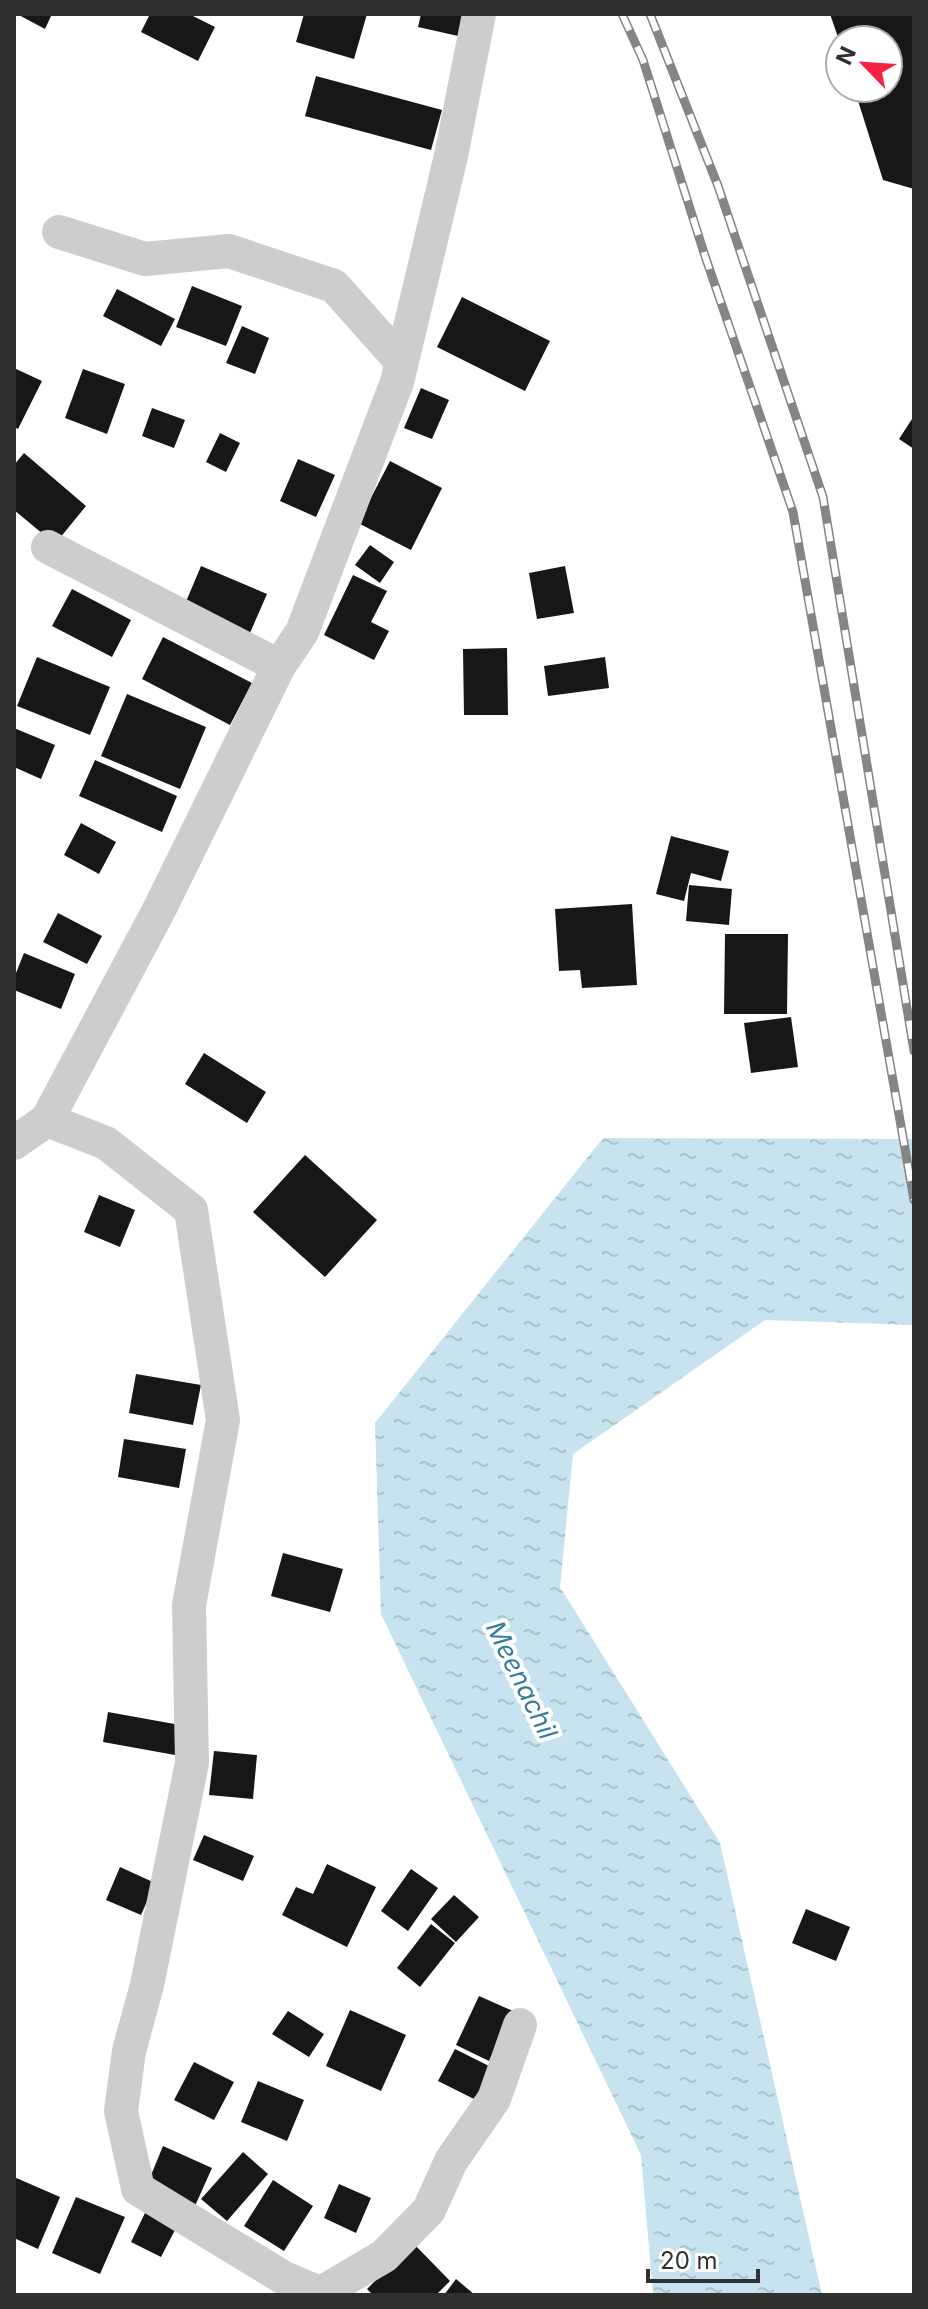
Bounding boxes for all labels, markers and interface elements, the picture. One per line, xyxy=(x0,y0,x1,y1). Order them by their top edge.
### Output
north arrow xyxy=(824,24,904,104)
text: N xyxy=(831,42,861,69)
water label: Meenachil xyxy=(480,1616,564,1745)
scale bar xyxy=(648,2233,758,2283)
text: 20 m xyxy=(660,2246,718,2275)

